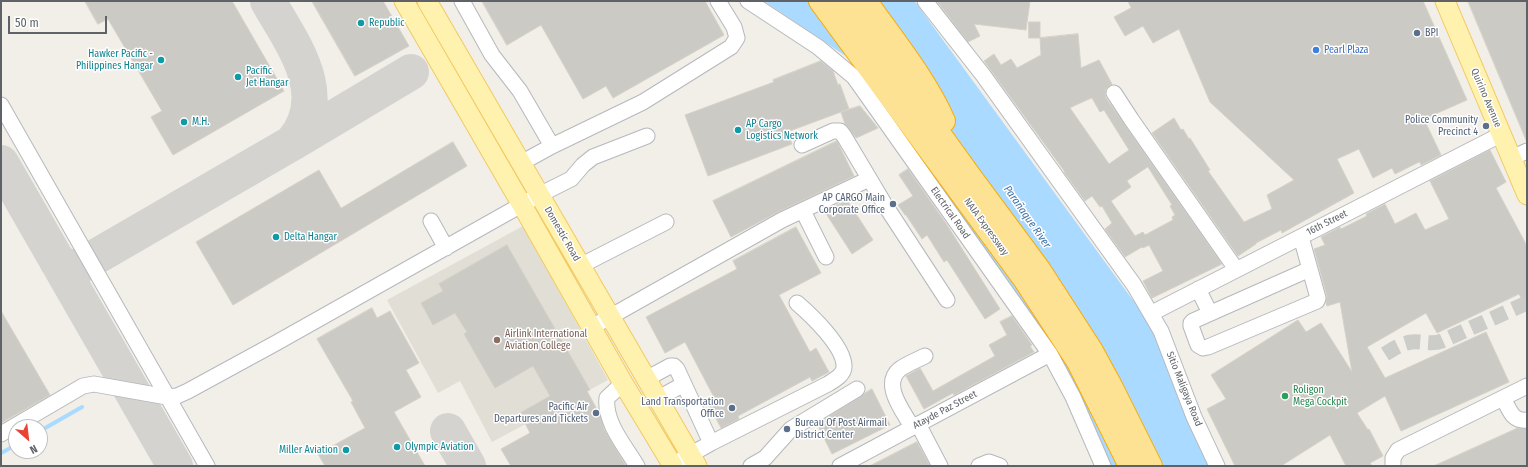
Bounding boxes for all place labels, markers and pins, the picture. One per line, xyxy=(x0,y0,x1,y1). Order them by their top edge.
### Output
place label: Republic xyxy=(369,17,405,29)
marker: Republic xyxy=(356,18,366,28)
place label: BPI xyxy=(1425,27,1438,39)
marker: BPI xyxy=(1412,28,1422,38)
place label: Pearl Plaza xyxy=(1324,44,1369,56)
marker: Pearl Plaza xyxy=(1311,45,1321,55)
place label: Hawker Pacific - Philippines Hangar xyxy=(76,48,153,72)
marker: Hawker Pacific - Philippines Hangar xyxy=(156,55,166,65)
place label: Pacific Jet Hangar xyxy=(246,65,288,88)
marker: Pacific Jet Hangar xyxy=(233,72,243,82)
place label: Police Community Precinct 4 xyxy=(1405,114,1478,138)
place label: M.H. xyxy=(192,116,209,128)
marker: M.H. xyxy=(179,117,189,127)
place label: AP Cargo Logistics Network xyxy=(746,118,818,142)
marker: Police Community Precinct 4 xyxy=(1481,121,1491,131)
marker: AP Cargo Logistics Network xyxy=(733,125,743,135)
place label: AP CARGO Main Corporate Office xyxy=(819,192,885,216)
marker: AP CARGO Main Corporate Office xyxy=(888,199,898,209)
place label: Delta Hangar xyxy=(284,231,337,243)
marker: Delta Hangar xyxy=(271,232,281,242)
place label: Airlink International Aviation College xyxy=(505,328,587,352)
marker: Airlink International Aviation College xyxy=(492,335,502,345)
place label: Roligon Mega Cockpit xyxy=(1293,384,1347,408)
marker: Roligon Mega Cockpit xyxy=(1280,391,1290,401)
place label: Land Transportation Office xyxy=(641,396,724,420)
place label: Pacific Air Departures and Tickets xyxy=(494,401,588,424)
marker: Land Transportation Office xyxy=(727,403,737,413)
marker: Pacific Air Departures and Tickets xyxy=(591,408,601,418)
place label: Bureau Of Post Airmail District Center xyxy=(795,417,887,440)
marker: Bureau Of Post Airmail District Center xyxy=(782,424,792,434)
place label: Olympic Aviation xyxy=(405,441,474,453)
marker: Olympic Aviation xyxy=(392,442,402,452)
place label: Miller Aviation xyxy=(279,444,338,456)
marker: Miller Aviation xyxy=(341,445,351,455)

